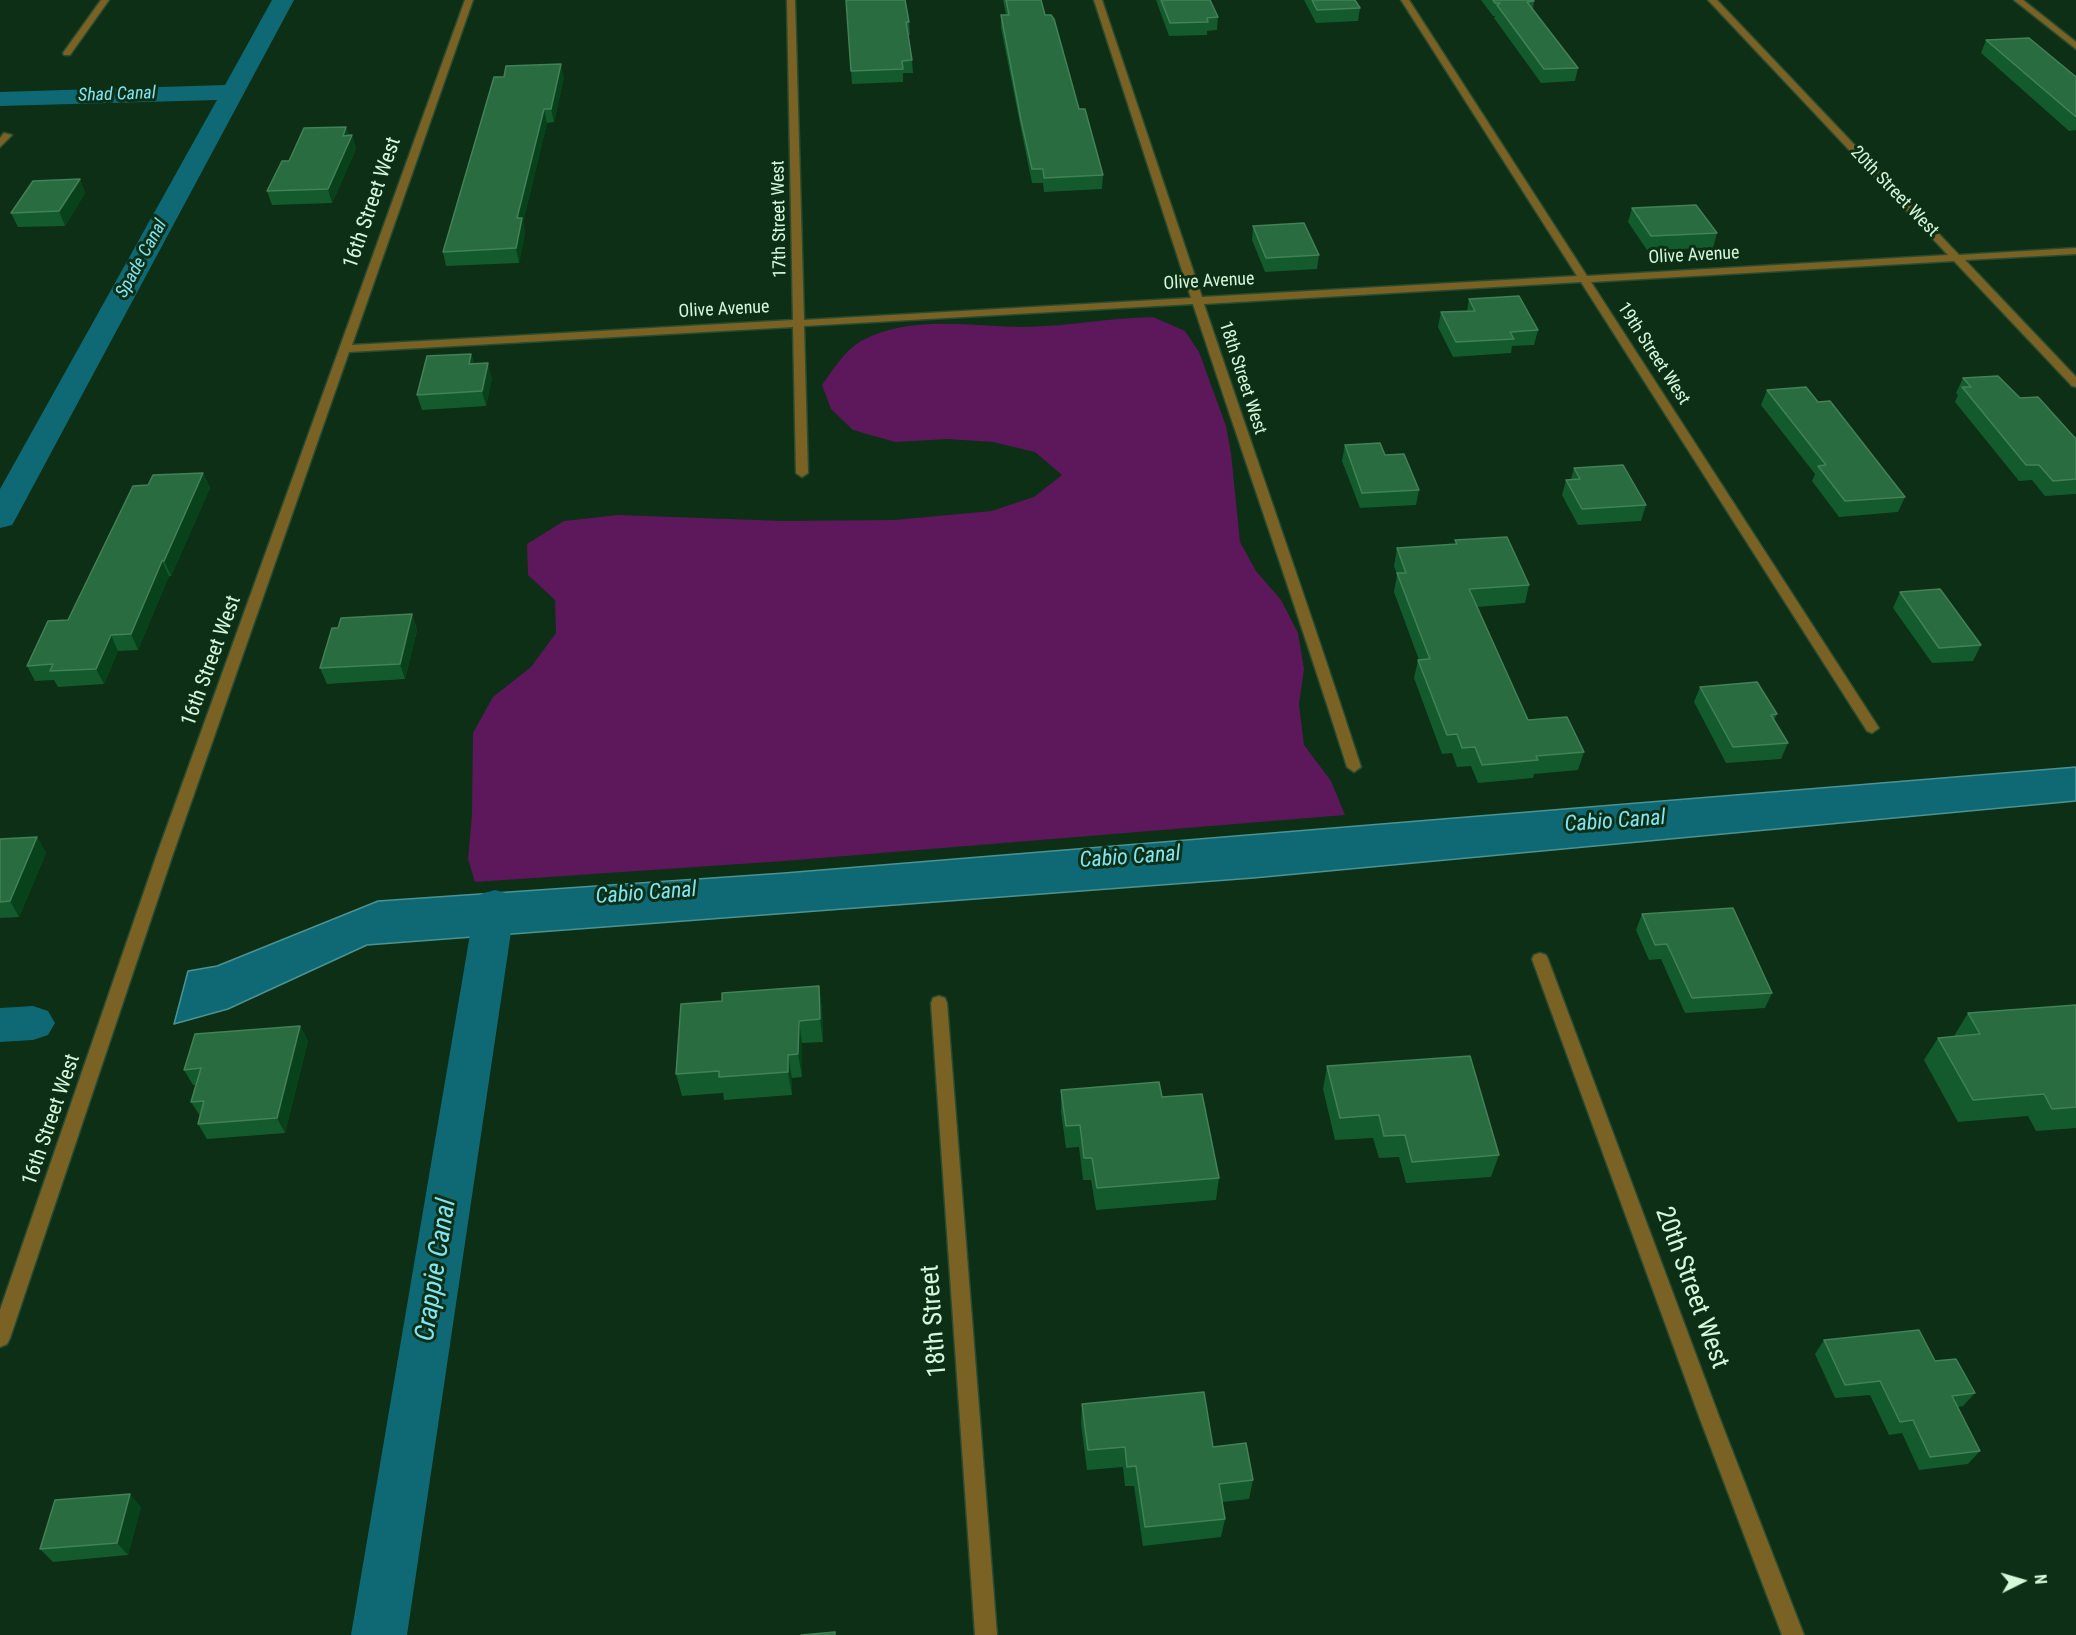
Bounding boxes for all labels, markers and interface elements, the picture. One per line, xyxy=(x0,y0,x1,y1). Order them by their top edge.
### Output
water label: Shad Canal xyxy=(78,83,156,107)
street label: 16th Street West xyxy=(339,134,407,272)
street label: 20th Street West xyxy=(1845,142,1943,242)
street label: 17th Street West xyxy=(768,160,792,278)
water label: Spade Canal xyxy=(112,216,172,302)
street label: Olive Avenue xyxy=(1648,243,1740,269)
street label: Olive Avenue xyxy=(1163,269,1255,295)
street label: Olive Avenue xyxy=(678,297,770,323)
street label: 19th Street West xyxy=(1612,299,1694,409)
street label: 18th Street West xyxy=(1214,319,1270,437)
street label: 16th Street West xyxy=(177,592,247,730)
water label: Cabio Canal xyxy=(1564,805,1666,839)
water label: Cabio Canal xyxy=(1079,841,1181,875)
water label: Cabio Canal xyxy=(595,877,697,911)
street label: 16th Street West xyxy=(18,1051,86,1189)
water label: Crappie Canal xyxy=(410,1196,464,1344)
street label: 20th Street West xyxy=(1647,1203,1735,1373)
street label: 18th Street xyxy=(916,1264,954,1378)
north arrow xyxy=(1992,1551,2052,1611)
text: N xyxy=(2031,1574,2050,1585)

